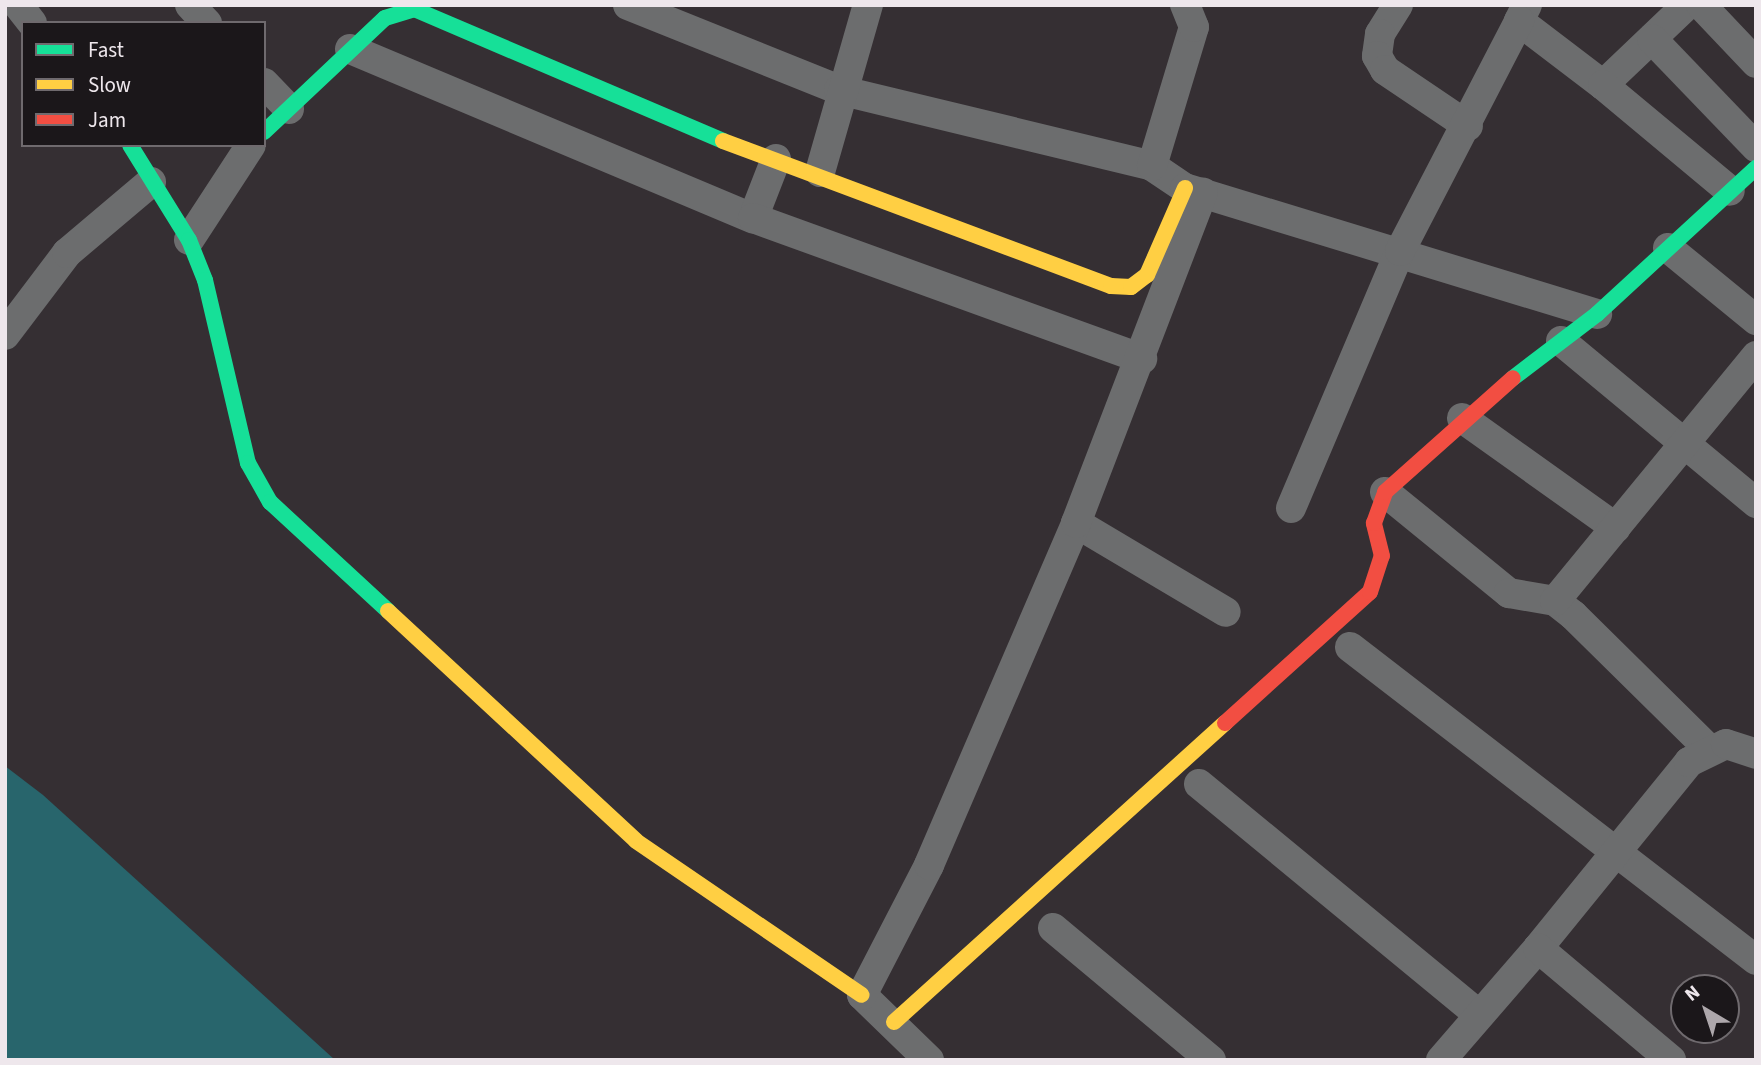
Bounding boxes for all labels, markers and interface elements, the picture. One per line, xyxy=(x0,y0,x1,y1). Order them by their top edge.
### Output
legend xyxy=(21,21,266,147)
text: Fast xyxy=(88,35,124,65)
text: Slow xyxy=(88,70,131,100)
text: Jam xyxy=(88,105,126,135)
north arrow xyxy=(1670,974,1740,1044)
text: N xyxy=(1679,979,1706,1008)

